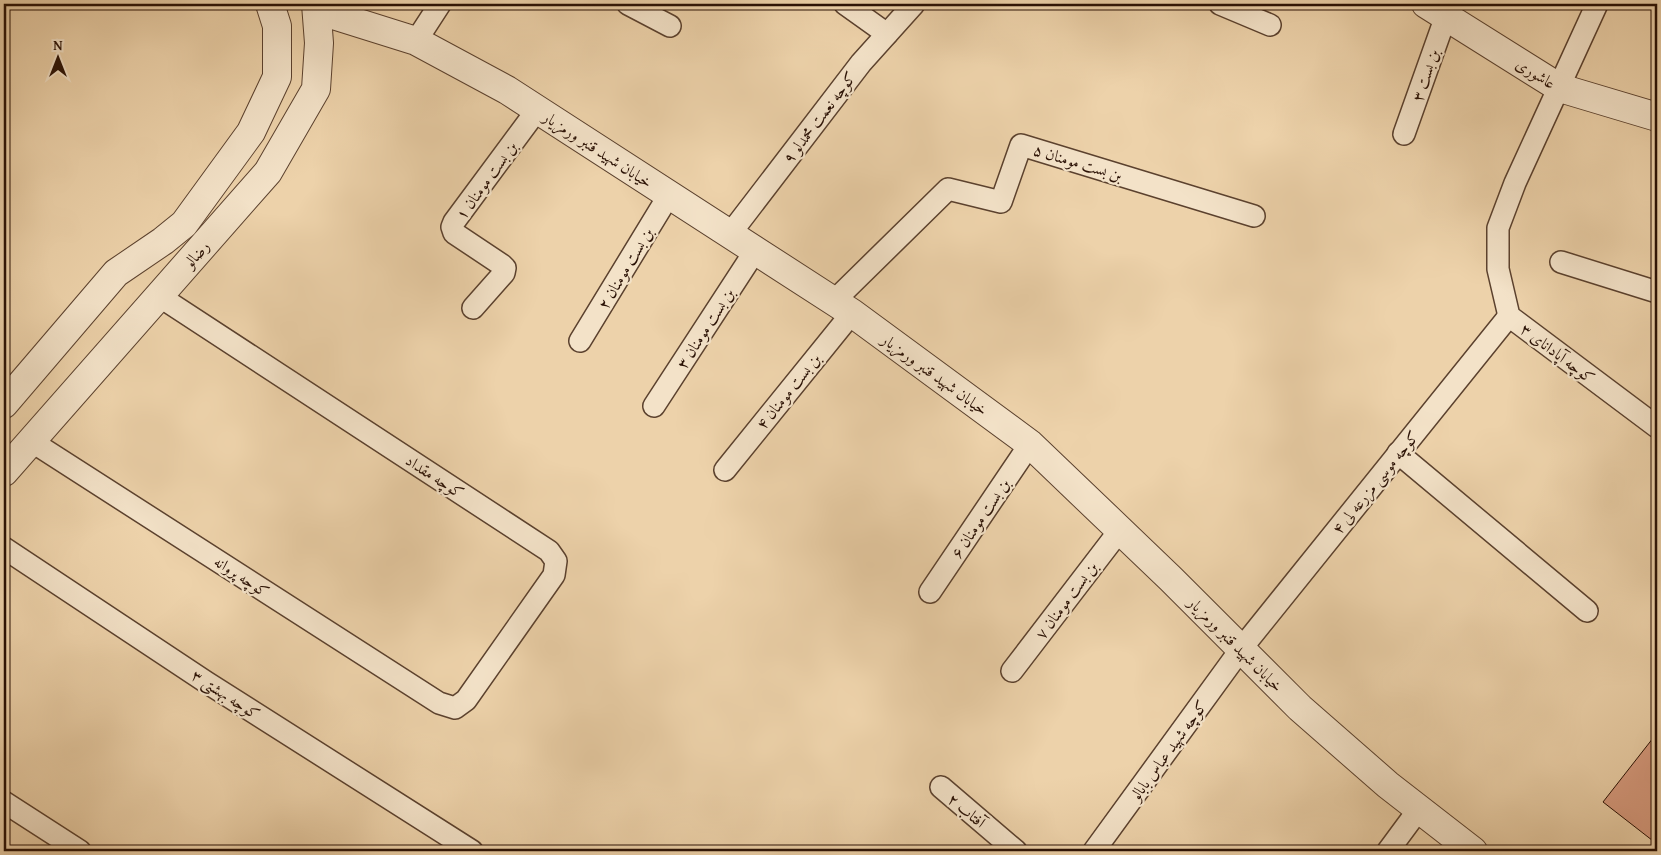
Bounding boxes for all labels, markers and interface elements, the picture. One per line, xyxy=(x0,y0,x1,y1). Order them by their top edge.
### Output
north arrow xyxy=(32,32,82,82)
text: N xyxy=(53,35,63,55)
street label: ۳ بن بست xyxy=(1405,46,1445,104)
street label: عاشوری xyxy=(1511,51,1561,95)
street label: کوچه نعمت محمدلو ۹ xyxy=(776,66,862,168)
street label: خیابان شهید قنبر ورمزیار xyxy=(537,103,658,194)
street label: بن بست مومنان ۱ xyxy=(449,136,523,224)
street label: ۵ بن بست مومنان xyxy=(1030,137,1126,187)
street label: ۲ بن بست مومنان xyxy=(591,222,659,314)
street label: رضالو xyxy=(176,235,215,275)
street label: ۳ بن بست مومنان xyxy=(670,283,740,373)
street label: کوچه آپادانای ۳ xyxy=(1516,317,1600,389)
street label: خیابان شهید قنبر ورمزیار xyxy=(875,326,993,421)
street label: ۴ بن بست مومنان xyxy=(750,348,826,434)
street label: ۴ کوچه موسی مزرعه لی xyxy=(1326,425,1424,539)
street label: کوچه مقداد xyxy=(401,448,469,504)
street label: ۶ بن بست مومنان xyxy=(944,473,1016,563)
street label: کوچه پروانه xyxy=(209,549,275,603)
street label: ۷ بن بست مومنان xyxy=(1029,556,1103,644)
street label: خیابان شهید قنبر ورمزیار xyxy=(1181,589,1289,697)
street label: کوچه بهشتی ۳ xyxy=(187,663,265,725)
street label: کوچه شهید عباس بابالو xyxy=(1122,695,1213,807)
street label: آفتاب ۲ xyxy=(943,787,993,834)

